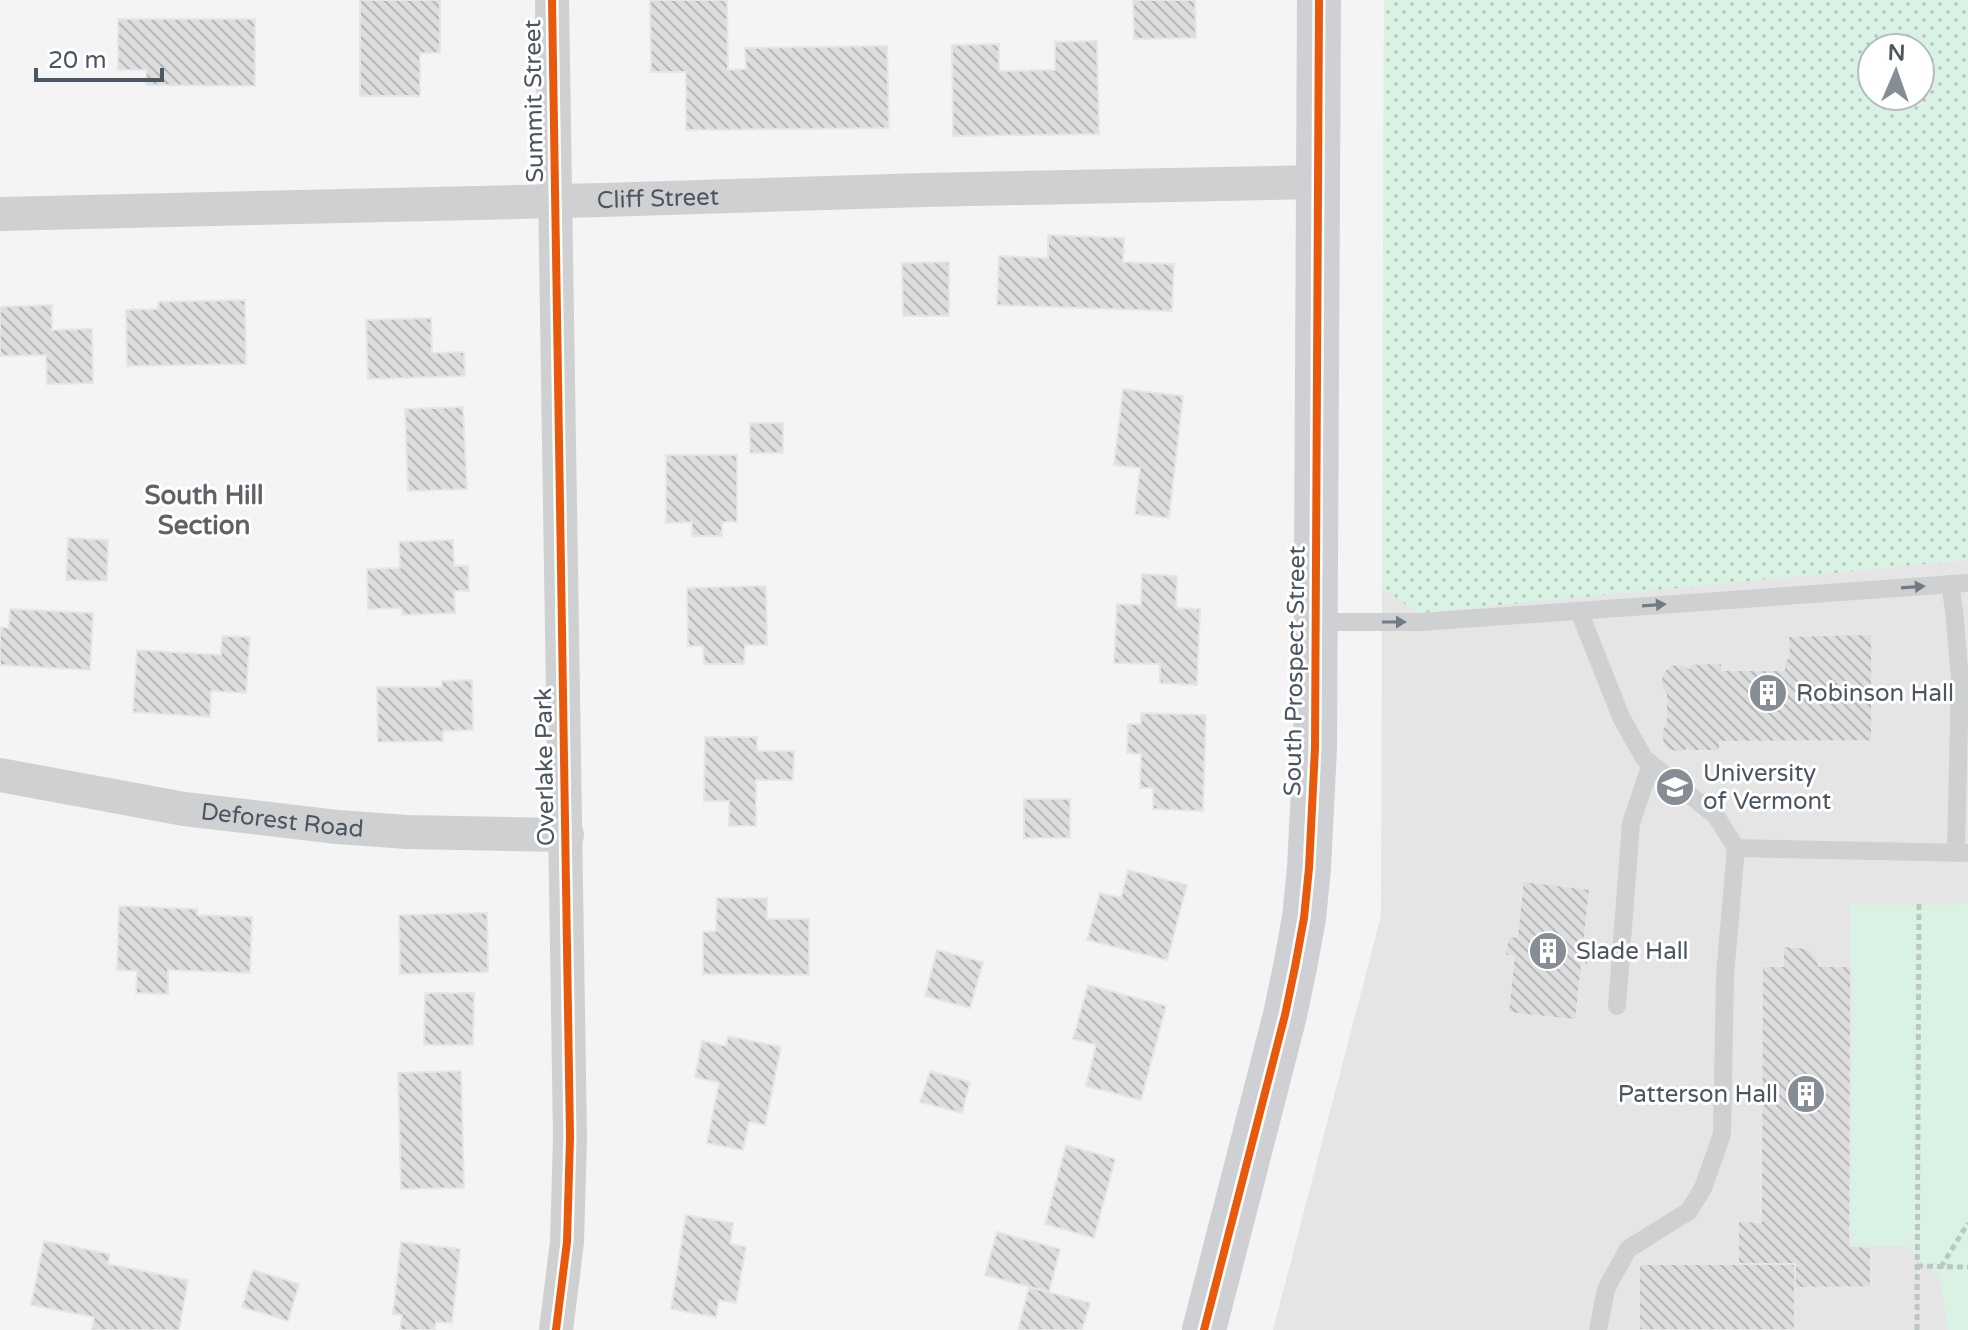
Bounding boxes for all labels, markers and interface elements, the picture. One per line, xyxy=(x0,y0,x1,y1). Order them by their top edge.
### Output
street label: Summit Street xyxy=(518,19,550,183)
scale bar xyxy=(36,32,162,82)
north arrow xyxy=(1856,32,1936,112)
text: N xyxy=(1887,40,1906,66)
text: 20 m xyxy=(48,46,106,75)
street label: Cliff Street xyxy=(596,182,719,215)
district label: South Hill Section xyxy=(145,480,263,541)
street label: South Prospect Street xyxy=(1278,546,1312,796)
one-way arrow xyxy=(1901,580,1926,593)
one-way arrow xyxy=(1642,598,1667,611)
one-way arrow xyxy=(1382,616,1407,628)
building icon: Robinson Hall xyxy=(1747,672,1789,714)
place label: Robinson Hall xyxy=(1796,679,1954,708)
street label: Overlake Park xyxy=(529,688,561,846)
place label: University of Vermont xyxy=(1703,759,1831,816)
school or university icon: University of Vermont xyxy=(1654,766,1696,808)
street label: Deforest Road xyxy=(199,797,365,843)
building icon: Slade Hall xyxy=(1527,930,1569,972)
place label: Slade Hall xyxy=(1576,937,1689,966)
building icon: Patterson Hall xyxy=(1785,1073,1827,1115)
place label: Patterson Hall xyxy=(1618,1080,1778,1109)

